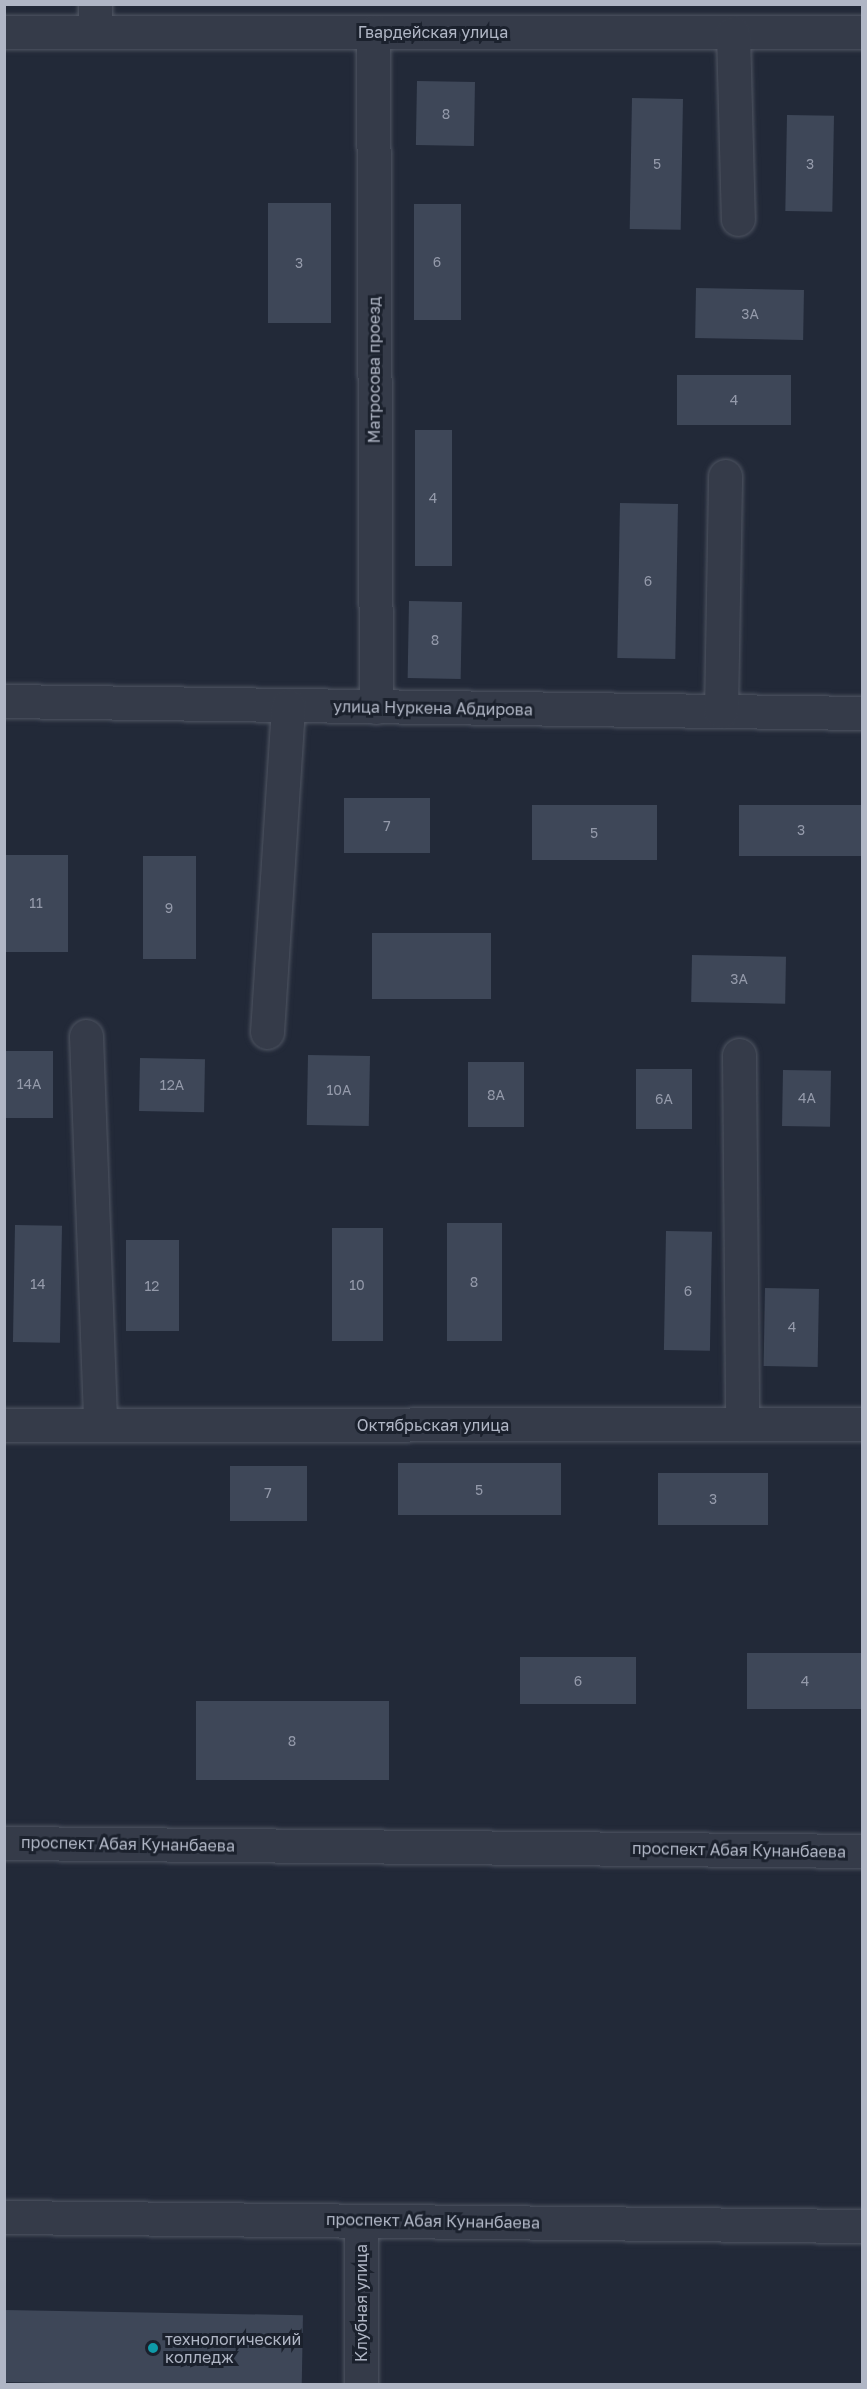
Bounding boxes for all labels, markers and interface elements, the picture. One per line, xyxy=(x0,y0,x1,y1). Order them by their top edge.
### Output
street label: Гвардейская улица xyxy=(358,22,508,42)
house number: 8 xyxy=(442,106,450,122)
house number: 5 xyxy=(653,156,661,172)
house number: 3 xyxy=(806,156,814,172)
house number: 6 xyxy=(433,254,441,270)
house number: 3 xyxy=(295,255,303,271)
street label: Матросова проезд xyxy=(364,297,384,443)
house number: 3А xyxy=(741,306,759,322)
house number: 4 xyxy=(730,392,738,408)
house number: 4 xyxy=(429,490,437,506)
house number: 6 xyxy=(644,573,652,589)
house number: 8 xyxy=(431,632,439,648)
street label: улица Нуркена Абдирова xyxy=(333,697,533,719)
house number: 7 xyxy=(383,818,391,834)
house number: 3 xyxy=(797,822,805,838)
house number: 5 xyxy=(590,825,598,841)
house number: 11 xyxy=(29,895,43,911)
house number: 9 xyxy=(165,900,173,916)
house number: 3А xyxy=(730,971,748,987)
house number: 14А xyxy=(17,1076,41,1092)
house number: 12А xyxy=(160,1077,184,1093)
house number: 10А xyxy=(327,1082,351,1098)
house number: 8А xyxy=(487,1087,505,1103)
house number: 4А xyxy=(798,1090,816,1106)
house number: 6А xyxy=(655,1091,673,1107)
house number: 8 xyxy=(470,1274,478,1290)
house number: 14 xyxy=(30,1276,46,1292)
house number: 10 xyxy=(349,1277,365,1293)
house number: 12 xyxy=(145,1278,159,1294)
house number: 6 xyxy=(684,1283,692,1299)
house number: 4 xyxy=(788,1319,796,1335)
street label: Октябрьская улица xyxy=(357,1415,509,1435)
house number: 5 xyxy=(475,1482,483,1498)
house number: 7 xyxy=(264,1485,272,1501)
house number: 3 xyxy=(709,1491,717,1507)
house number: 6 xyxy=(574,1673,582,1689)
house number: 4 xyxy=(801,1673,809,1689)
house number: 8 xyxy=(288,1733,296,1749)
street label: проспект Абая Кунанбаева xyxy=(21,1833,235,1855)
street label: проспект Абая Кунанбаева xyxy=(632,1839,846,1861)
street label: проспект Абая Кунанбаева xyxy=(326,2210,540,2232)
street label: Клубная улица xyxy=(351,2244,371,2362)
place label: технологический колледж xyxy=(165,2329,301,2367)
marker: технологический колледж xyxy=(146,2341,160,2355)

